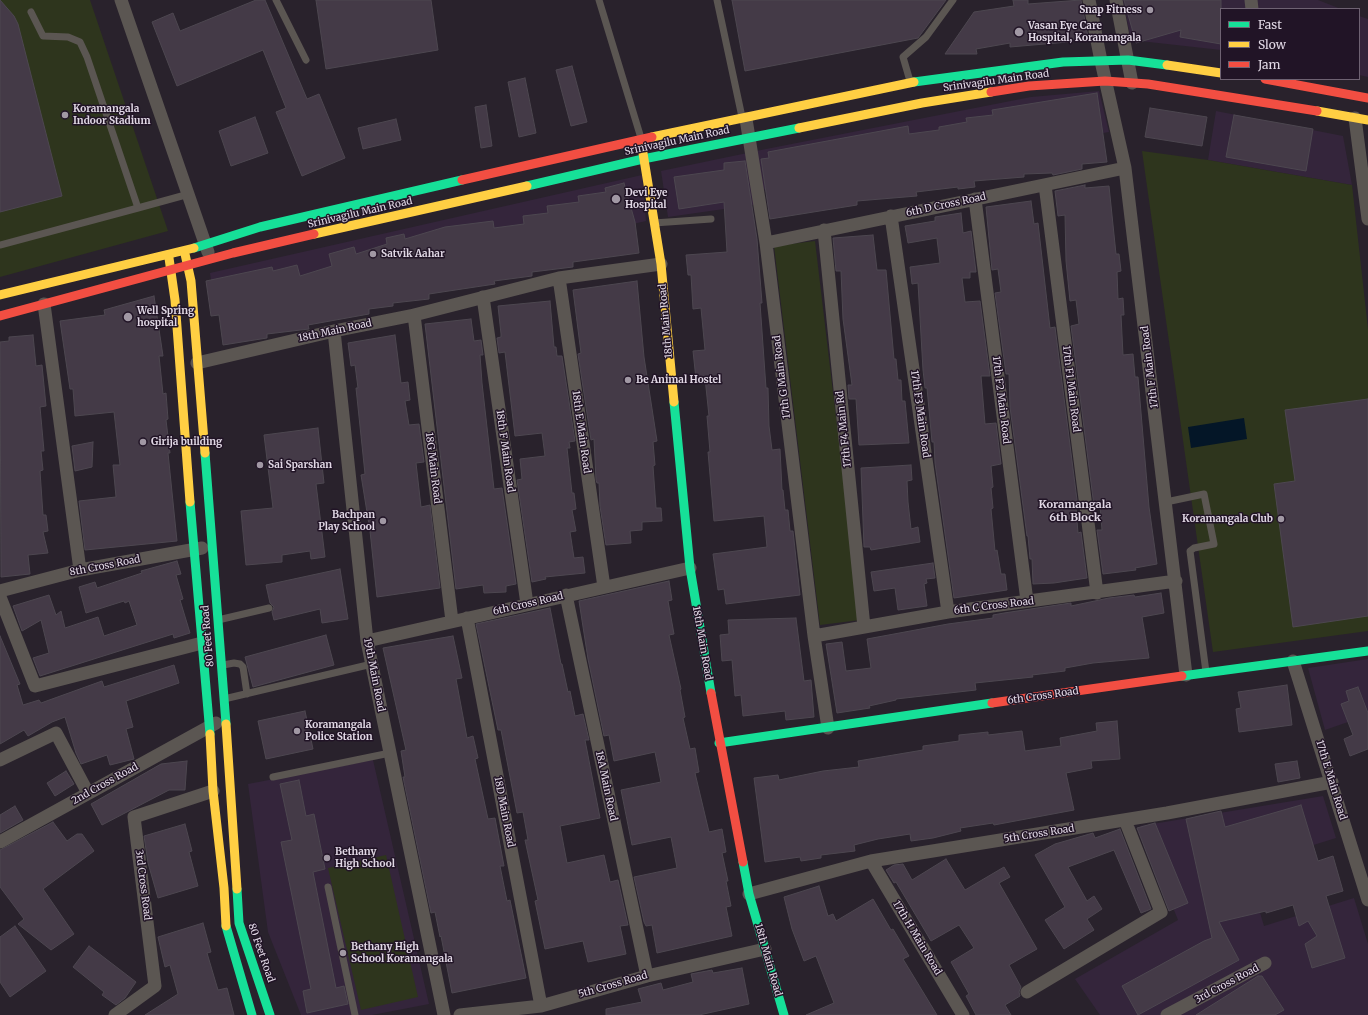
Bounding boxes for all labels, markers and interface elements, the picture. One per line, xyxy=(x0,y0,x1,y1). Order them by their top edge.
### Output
place label: Snap Fitness xyxy=(1079,4,1142,16)
marker: Snap Fitness xyxy=(1145,5,1155,15)
legend xyxy=(1220,8,1360,80)
text: Fast xyxy=(1258,17,1282,32)
place label: Vasan Eye Care Hospital, Koramangala xyxy=(1028,20,1141,44)
marker: Vasan Eye Care Hospital, Koramangala xyxy=(1013,26,1025,38)
text: Slow xyxy=(1258,37,1286,52)
text: Jam xyxy=(1258,57,1280,72)
street label: Srinivagilu Main Road xyxy=(942,68,1050,94)
place label: Koramangala Indoor Stadium xyxy=(73,103,150,126)
marker: Koramangala Indoor Stadium xyxy=(60,110,70,120)
street label: Srinivagilu Main Road xyxy=(623,124,731,158)
place label: Devi Eye Hospital xyxy=(625,187,667,210)
street label: 6th D Cross Road xyxy=(905,191,987,219)
marker: Devi Eye Hospital xyxy=(610,193,622,205)
street label: Srinivagilu Main Road xyxy=(307,195,413,231)
place label: Satvik Aahar xyxy=(381,248,445,260)
marker: Satvik Aahar xyxy=(368,249,378,259)
street label: 18th Main Road xyxy=(657,283,675,359)
place label: Well Spring hospital xyxy=(137,305,194,328)
marker: Well Spring hospital xyxy=(122,311,134,323)
street label: 18th Main Road xyxy=(297,317,373,345)
street label: 17th F Main Road xyxy=(1139,325,1161,409)
street label: 17th G Main Road xyxy=(771,335,793,419)
street label: 17th F1 Main Road xyxy=(1060,345,1082,433)
street label: 17th F2 Main Road xyxy=(990,355,1012,445)
street label: 17th F3 Main Road xyxy=(908,369,932,459)
place label: Be Animal Hostel xyxy=(636,374,721,386)
marker: Be Animal Hostel xyxy=(623,375,633,385)
street label: 18th E Main Road xyxy=(569,390,593,474)
street label: 17th F4 Main Rd xyxy=(834,390,854,468)
street label: 18th F Main Road xyxy=(493,409,517,493)
street label: 18G Main Road xyxy=(423,432,443,504)
place label: Girija building xyxy=(151,436,222,448)
marker: Girija building xyxy=(138,437,148,447)
place label: Sai Sparshan xyxy=(268,459,332,471)
marker: Sai Sparshan xyxy=(255,460,265,470)
district label: Koramangala 6th Block xyxy=(1039,498,1111,524)
place label: Bachpan Play School xyxy=(318,509,375,532)
place label: Koramangala Club xyxy=(1182,513,1273,525)
marker: Koramangala Club xyxy=(1276,514,1286,524)
marker: Bachpan Play School xyxy=(378,516,388,526)
street label: 8th Cross Road xyxy=(69,553,141,579)
street label: 6th Cross Road xyxy=(492,590,564,618)
street label: 6th C Cross Road xyxy=(953,595,1035,617)
street label: 80 Feet Road xyxy=(199,605,217,667)
street label: 18th Main Road xyxy=(690,605,714,681)
street label: 19th Main Road xyxy=(361,637,387,713)
street label: 6th Cross Road xyxy=(1007,685,1079,707)
place label: Koramangala Police Station xyxy=(305,719,373,742)
marker: Koramangala Police Station xyxy=(292,726,302,736)
street label: 17th E Main Road xyxy=(1313,739,1349,821)
street label: 18A Main Road xyxy=(593,750,619,822)
street label: 2nd Cross Road xyxy=(70,761,140,807)
street label: 18D Main Road xyxy=(491,776,517,848)
street label: 5th Cross Road xyxy=(1003,822,1075,846)
place label: Bethany High School xyxy=(335,846,395,870)
street label: 3rd Cross Road xyxy=(133,849,153,921)
marker: Bethany High School xyxy=(322,853,332,863)
street label: 17th H Main Road xyxy=(890,899,944,977)
street label: 80 Feet Road xyxy=(245,922,277,984)
street label: 18th Main Road xyxy=(752,922,784,998)
place label: Bethany High School Koramangala xyxy=(351,941,453,964)
marker: Bethany High School Koramangala xyxy=(338,948,348,958)
street label: 3rd Cross Road xyxy=(1193,962,1261,1006)
street label: 5th Cross Road xyxy=(577,969,649,1001)

